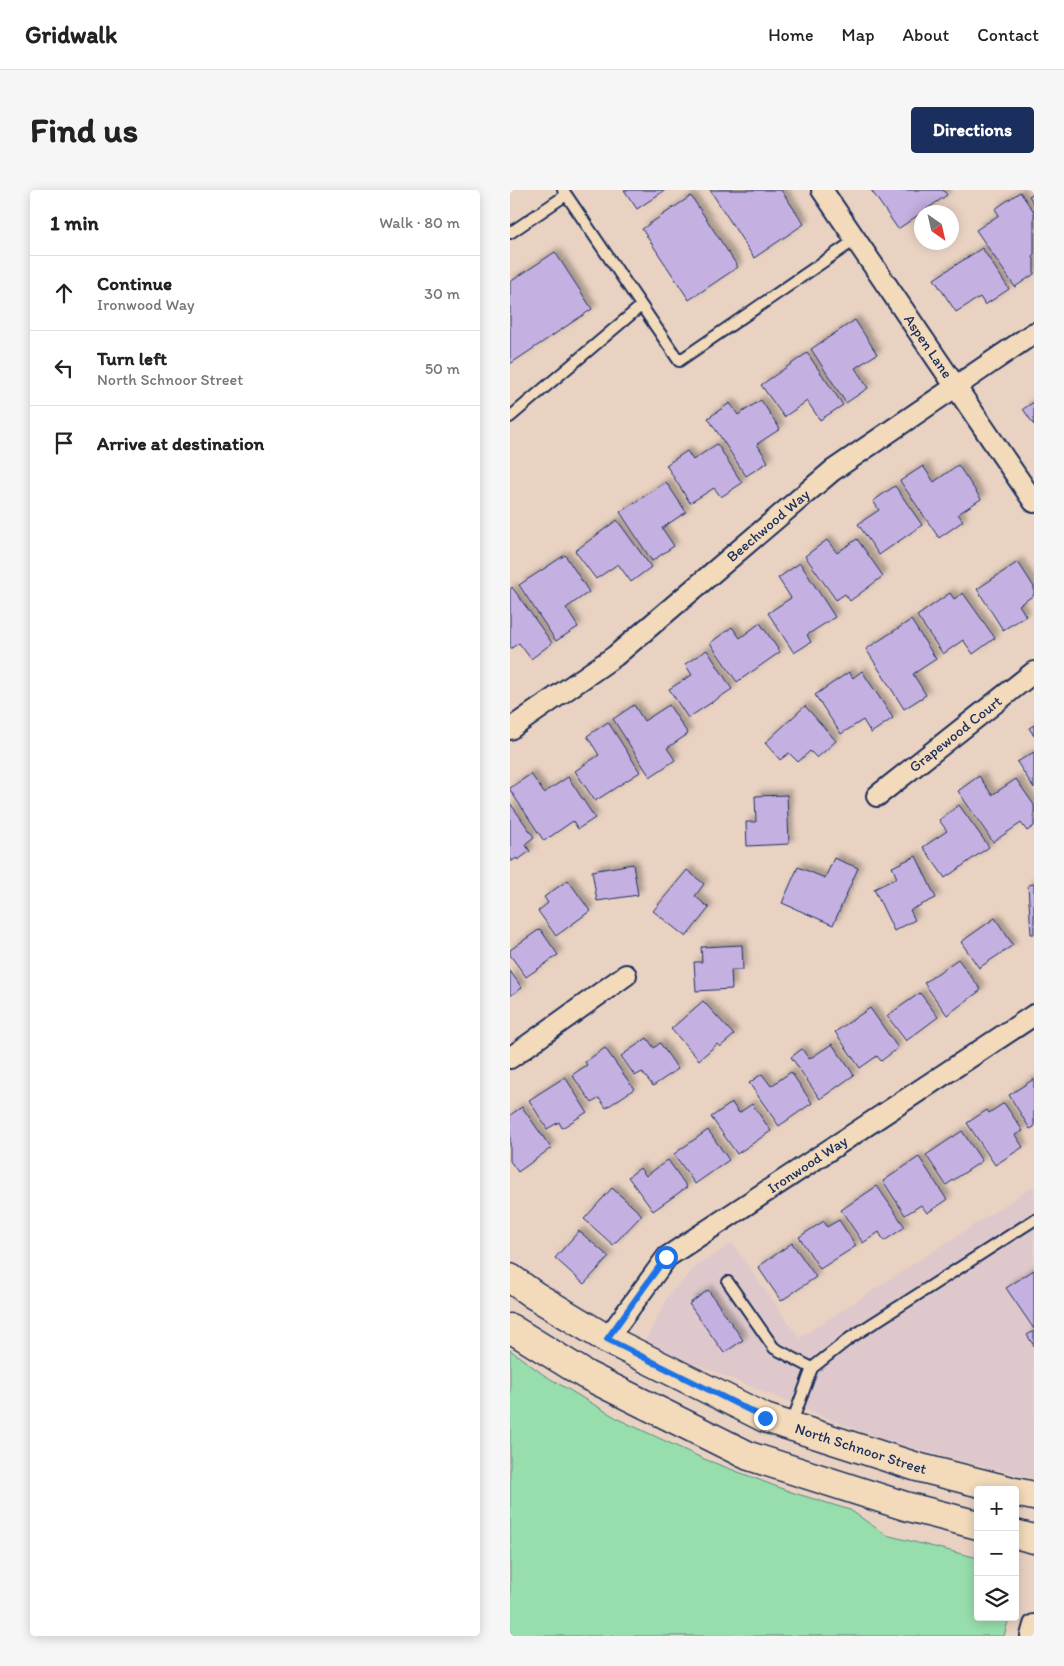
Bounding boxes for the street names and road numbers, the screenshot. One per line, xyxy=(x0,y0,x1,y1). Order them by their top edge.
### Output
street label: Aspen Lane xyxy=(900,311,956,382)
street label: Beechwood Way xyxy=(723,485,813,566)
street label: Grapewood Court xyxy=(906,692,1006,776)
street label: Ironwood Way xyxy=(764,1132,851,1197)
street label: North Schnoor Street xyxy=(793,1419,929,1478)

